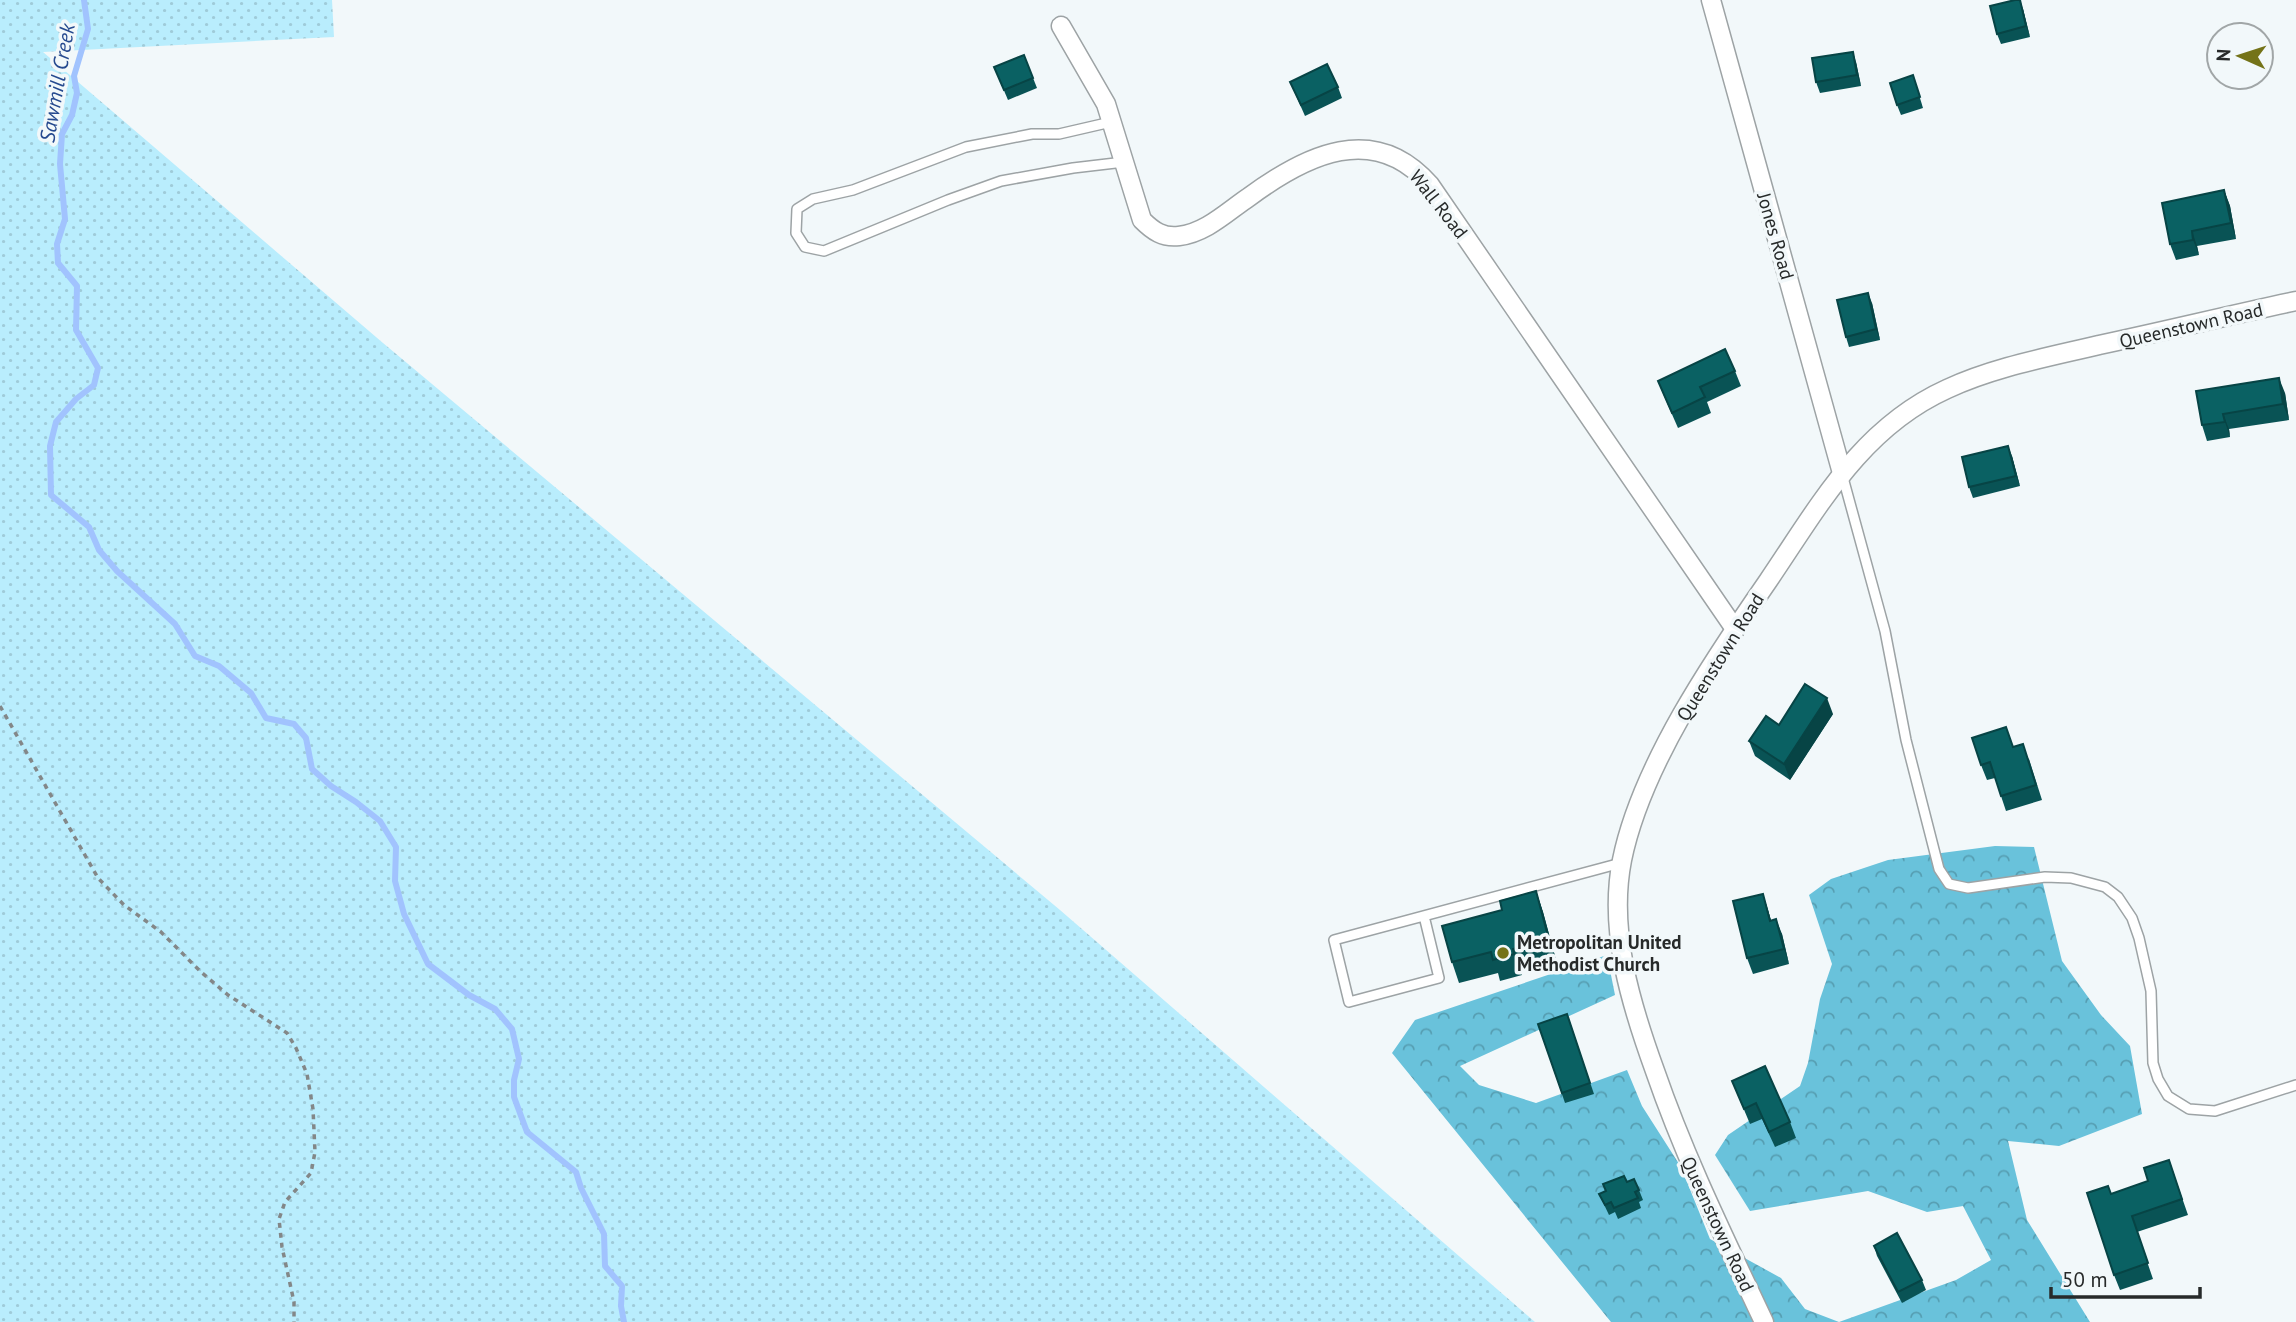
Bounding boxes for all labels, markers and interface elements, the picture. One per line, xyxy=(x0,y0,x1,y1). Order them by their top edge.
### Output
water label: Sawmill Creek xyxy=(33,20,81,145)
north arrow xyxy=(2205,21,2275,91)
text: N xyxy=(2211,48,2235,62)
street label: Wall Road xyxy=(1405,165,1473,243)
street label: Jones Road xyxy=(1752,189,1800,282)
street label: Queenstown Road xyxy=(2117,297,2265,353)
street label: Queenstown Road xyxy=(1671,588,1769,726)
place label: Metropolitan United Methodist Church xyxy=(1517,930,1682,976)
marker: Metropolitan United Methodist Church xyxy=(1495,945,1511,961)
street label: Queenstown Road xyxy=(1676,1152,1760,1296)
scale bar xyxy=(2051,1256,2200,1300)
text: 50 m xyxy=(2062,1266,2108,1293)

